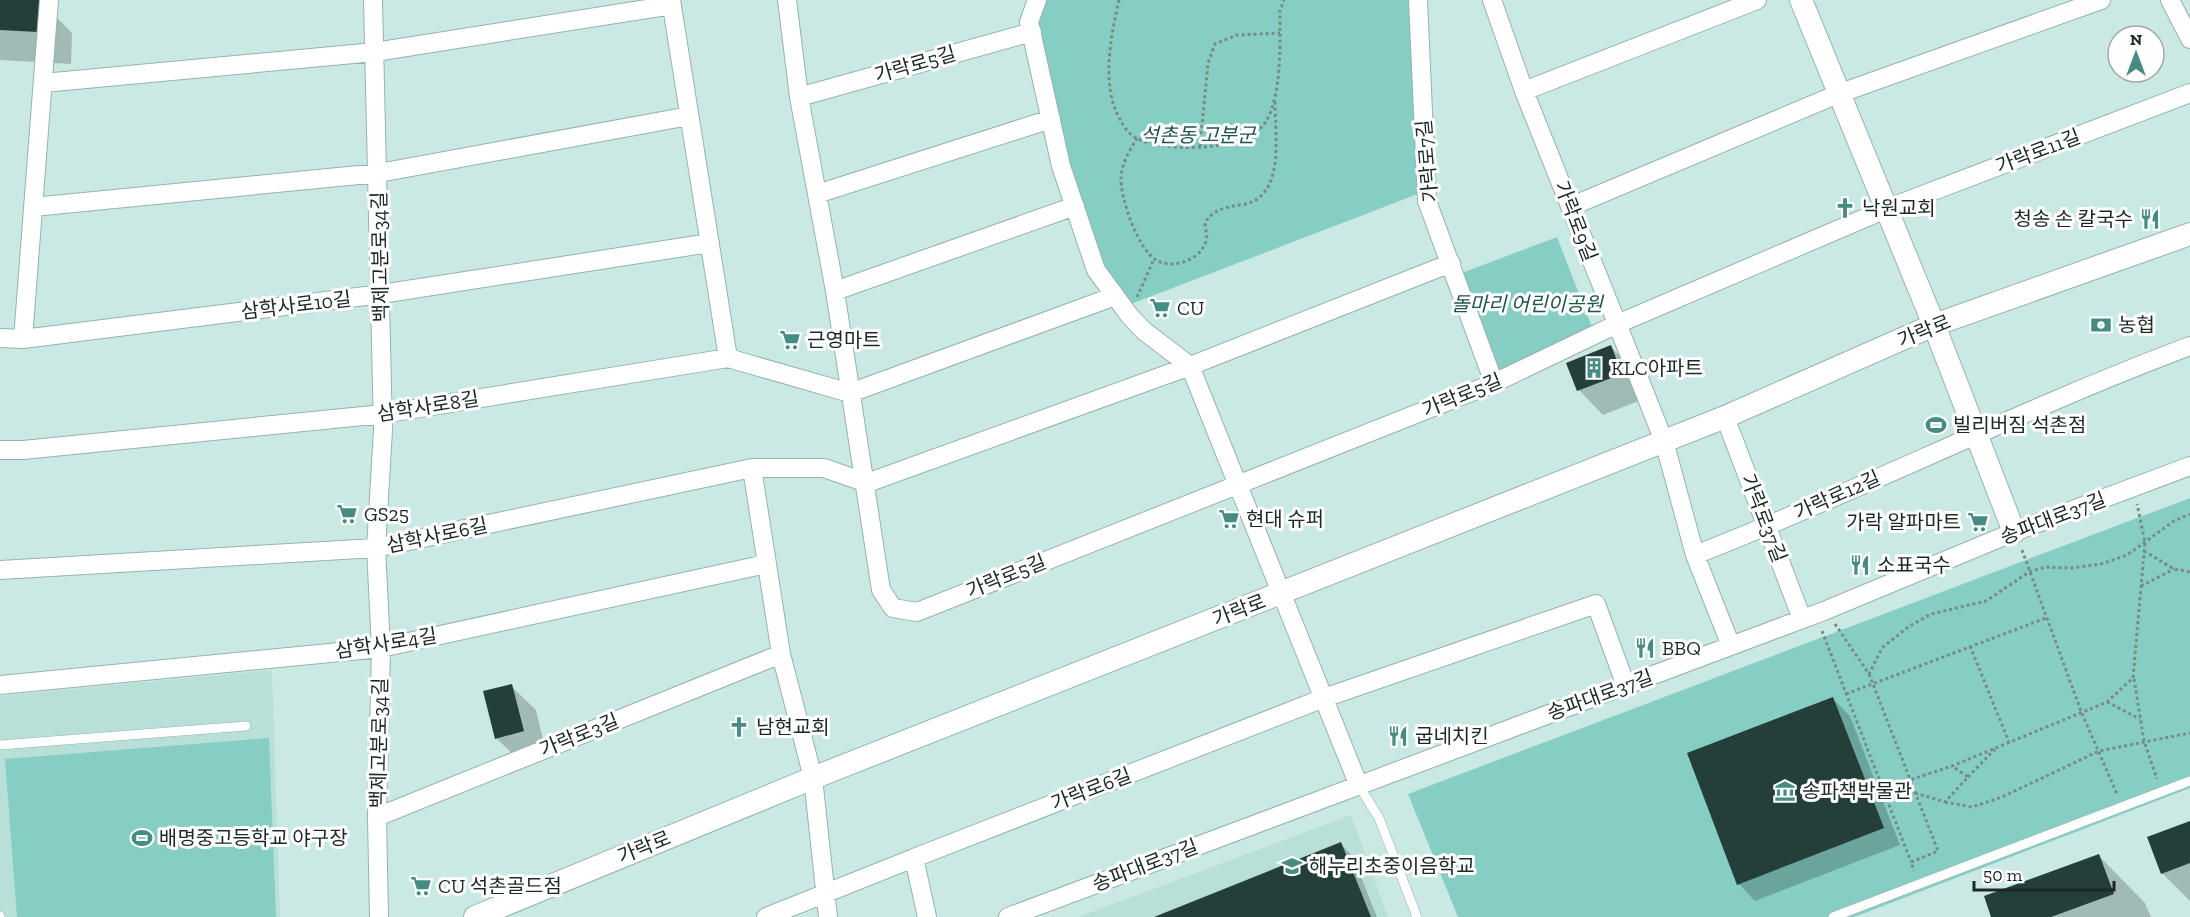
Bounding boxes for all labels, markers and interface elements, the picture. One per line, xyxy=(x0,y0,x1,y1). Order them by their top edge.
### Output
north arrow xyxy=(2106,24,2166,84)
text: N xyxy=(2130,30,2142,49)
street label: 가락로5길 xyxy=(871,41,959,87)
street label: 가락로7길 xyxy=(1411,119,1443,203)
park label: 석촌동 고분군 xyxy=(1141,123,1257,147)
street label: 가락로11길 xyxy=(1992,124,2084,178)
street label: 가락로9길 xyxy=(1550,177,1602,265)
street label: 백제고분로34길 xyxy=(367,191,393,323)
church icon: 낙원교회 xyxy=(1833,196,1857,220)
place label: 낙원교회 xyxy=(1862,196,1936,220)
place label: 청송 손 칼국수 xyxy=(2014,207,2133,231)
restaurant icon: 청송 손 칼국수 xyxy=(2138,207,2162,231)
street label: 삼학사로10길 xyxy=(239,286,353,324)
park label: 돌마리 어린이공원 xyxy=(1451,292,1604,316)
supermarket icon: CU xyxy=(1148,296,1172,320)
place label: CU xyxy=(1177,296,1204,320)
street label: 가락로 xyxy=(1894,310,1954,352)
bank icon: 농협 xyxy=(2089,313,2113,337)
place label: 농협 xyxy=(2118,313,2155,337)
supermarket icon: 근영마트 xyxy=(778,328,802,352)
place label: 근영마트 xyxy=(807,328,881,352)
building icon: KLC아파트 xyxy=(1582,356,1606,380)
place label: KLC아파트 xyxy=(1611,356,1703,380)
street label: 가락로5길 xyxy=(1419,368,1505,422)
street label: 삼학사로8길 xyxy=(375,386,481,426)
sports icon: 빌리버짐 석촌점 xyxy=(1924,413,1948,437)
place label: 빌리버짐 석촌점 xyxy=(1953,413,2086,437)
street label: 가락로12길 xyxy=(1790,465,1884,525)
street label: 가락로37길 xyxy=(1736,470,1792,566)
street label: 송파대로37길 xyxy=(1997,487,2109,549)
supermarket icon: GS25 xyxy=(335,502,359,526)
place label: GS25 xyxy=(364,502,409,526)
supermarket icon: 현대 슈퍼 xyxy=(1217,507,1241,531)
place label: 현대 슈퍼 xyxy=(1246,507,1324,531)
place label: 가락 알파마트 xyxy=(1846,510,1961,534)
supermarket icon: 가락 알파마트 xyxy=(1966,510,1990,534)
street label: 삼학사로6길 xyxy=(384,513,490,557)
street label: 가락로5길 xyxy=(963,549,1049,603)
restaurant icon: 소표국수 xyxy=(1848,553,1872,577)
place label: 소표국수 xyxy=(1877,553,1951,577)
street label: 가락로 xyxy=(1209,589,1269,631)
street label: 삼학사로4길 xyxy=(333,623,439,663)
restaurant icon: BBQ xyxy=(1633,636,1657,660)
place label: BBQ xyxy=(1662,636,1701,660)
street label: 송파대로37길 xyxy=(1544,665,1656,725)
street label: 백제고분로34길 xyxy=(366,677,392,809)
street label: 가락로3길 xyxy=(536,708,622,762)
church icon: 남현교회 xyxy=(727,715,751,739)
place label: 남현교회 xyxy=(756,715,830,739)
restaurant icon: 굽네치킨 xyxy=(1386,724,1410,748)
place label: 굽네치킨 xyxy=(1415,724,1489,748)
street label: 가락로6길 xyxy=(1047,763,1135,815)
museum icon: 송파책박물관 xyxy=(1773,779,1797,803)
place label: 송파책박물관 xyxy=(1802,779,1912,803)
sports icon: 배명중고등학교 야구장 xyxy=(130,826,154,850)
place label: 배명중고등학교 야구장 xyxy=(159,826,348,850)
street label: 가락로 xyxy=(614,826,674,868)
street label: 송파대로37길 xyxy=(1089,834,1201,896)
school or university icon: 해누리초중이음학교 xyxy=(1280,854,1304,878)
place label: 해누리초중이음학교 xyxy=(1309,854,1475,878)
scale bar xyxy=(1974,854,2114,892)
text: 50 m xyxy=(1983,864,2023,886)
supermarket icon: CU 석촌골드점 xyxy=(409,874,433,898)
place label: CU 석촌골드점 xyxy=(438,874,562,898)

